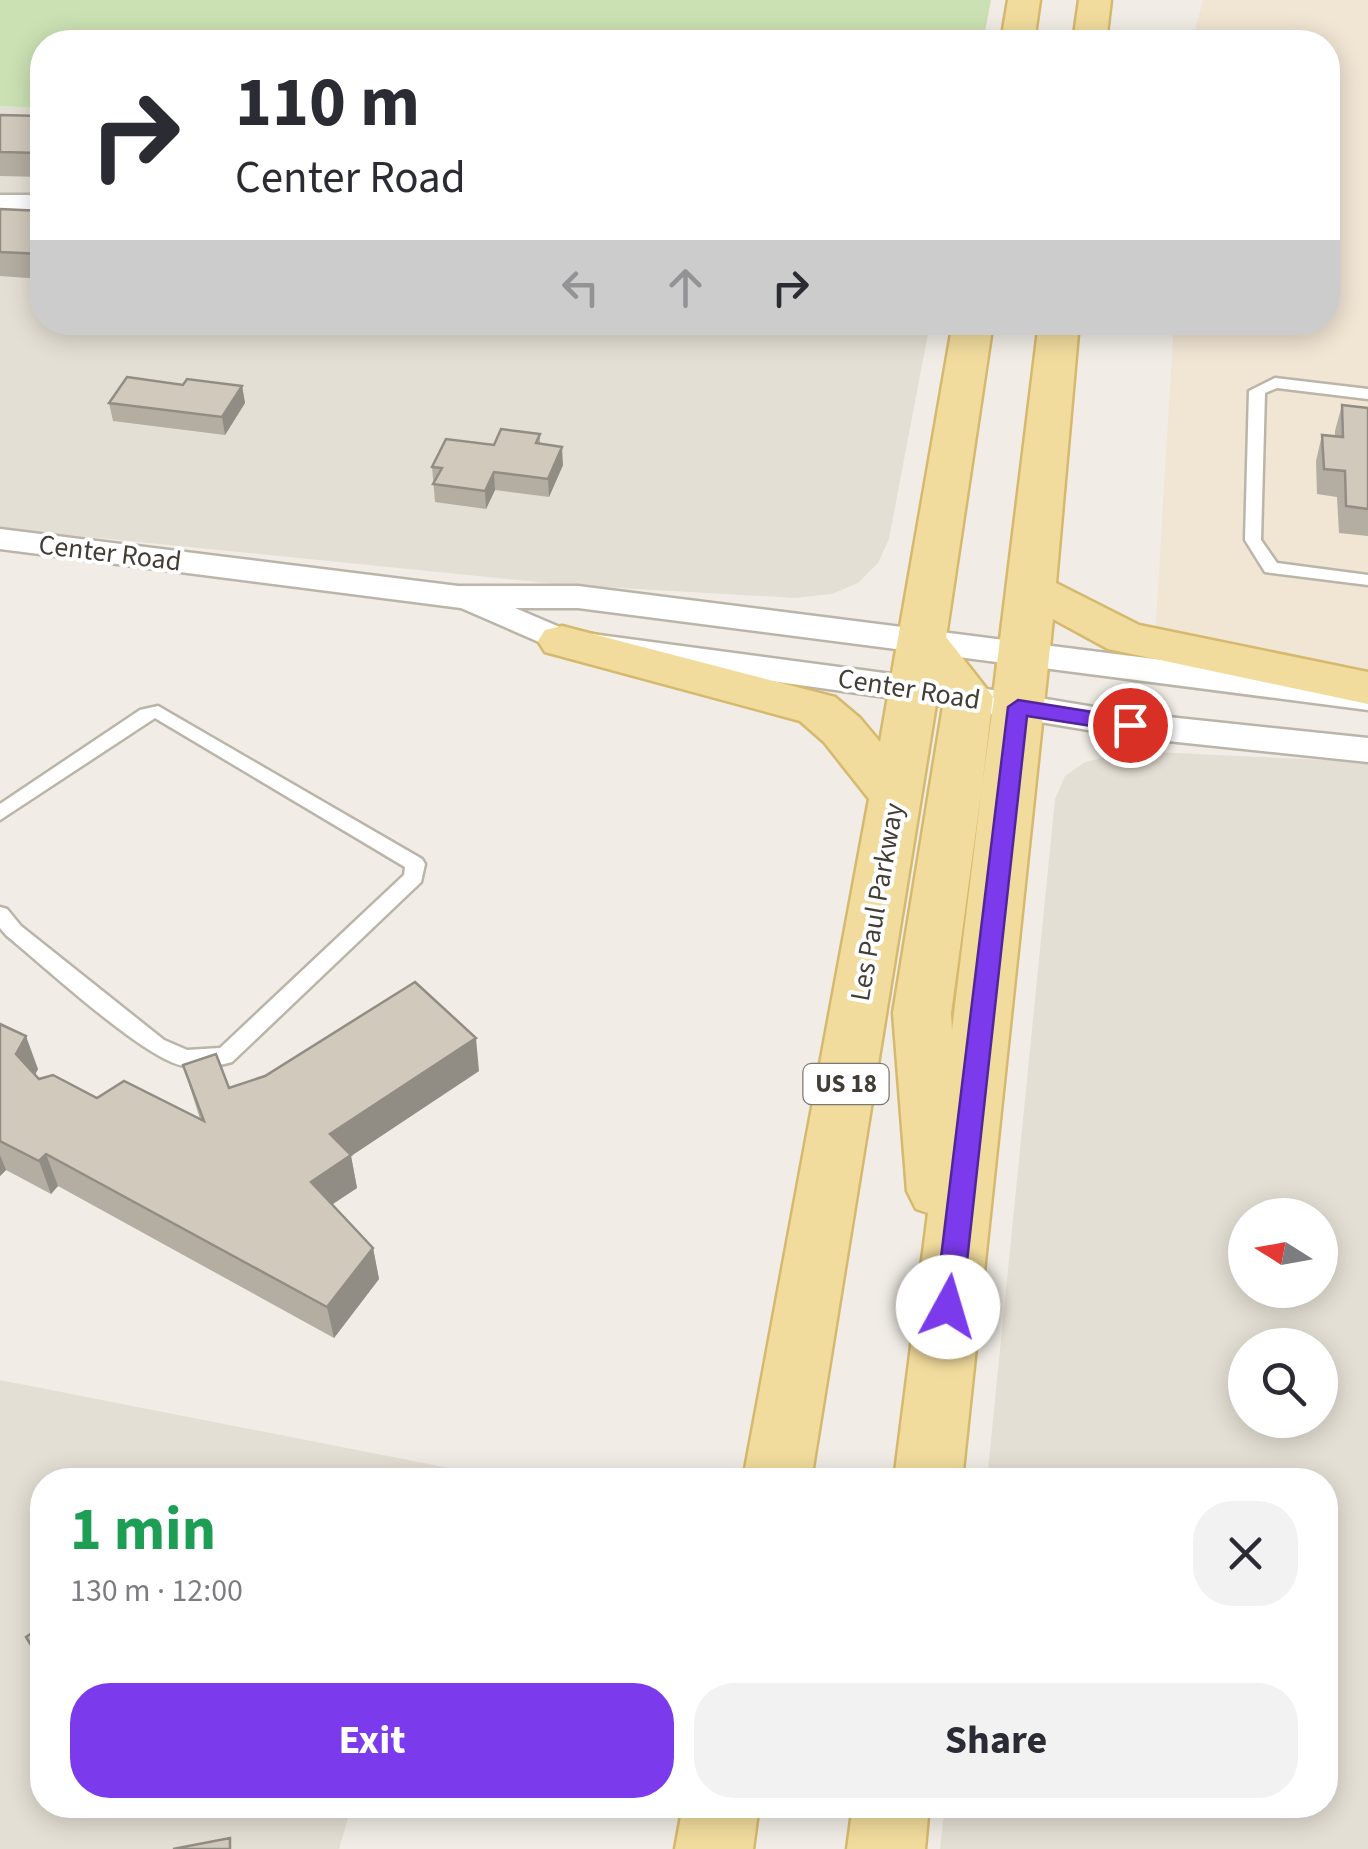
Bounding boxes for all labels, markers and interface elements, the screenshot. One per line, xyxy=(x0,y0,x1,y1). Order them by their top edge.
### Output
text: 110 m xyxy=(235,53,420,153)
icon: right xyxy=(70,70,200,200)
text: Center Road xyxy=(235,146,466,210)
icon: left xyxy=(553,260,608,315)
icon: ahead xyxy=(658,260,713,315)
icon: right xyxy=(763,260,818,315)
street label: Center Road xyxy=(36,524,184,582)
street label: Center Road xyxy=(835,658,983,720)
pin xyxy=(1088,683,1173,768)
icon: arrive xyxy=(1103,698,1158,753)
street label: Les Paul Parkway xyxy=(840,800,914,1004)
road number: US 18 xyxy=(804,1064,888,1104)
north arrow xyxy=(1228,1198,1338,1308)
map controls xyxy=(1228,1198,1338,1438)
position arrow xyxy=(896,1255,1000,1359)
button: search xyxy=(1228,1328,1338,1438)
text: 1 min xyxy=(70,1488,216,1573)
button: close xyxy=(1193,1501,1298,1606)
text: 130 m · 12:00 xyxy=(70,1568,243,1614)
button: Exit xyxy=(70,1683,674,1798)
button: Share xyxy=(694,1683,1298,1798)

